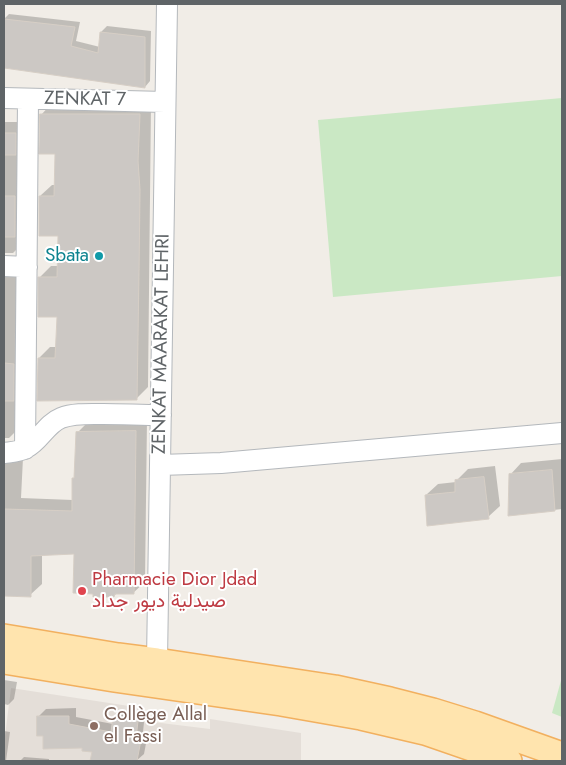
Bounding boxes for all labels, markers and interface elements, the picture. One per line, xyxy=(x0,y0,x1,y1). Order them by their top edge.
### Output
street label: ZENKAT 7 xyxy=(44,88,126,112)
street label: ZENKAT MAARAKAT LEHRI xyxy=(149,234,175,454)
place label: Sbata xyxy=(45,245,89,267)
marker: Sbata xyxy=(93,250,105,262)
place label: Pharmacie Dior Jdad صيدلية ديور جداد xyxy=(92,569,257,613)
marker: Pharmacie Dior Jdad صيدلية ديور جداد xyxy=(76,585,88,597)
place label: Collège Allal el Fassi xyxy=(104,704,207,748)
marker: Collège Allal el Fassi xyxy=(88,720,100,732)

